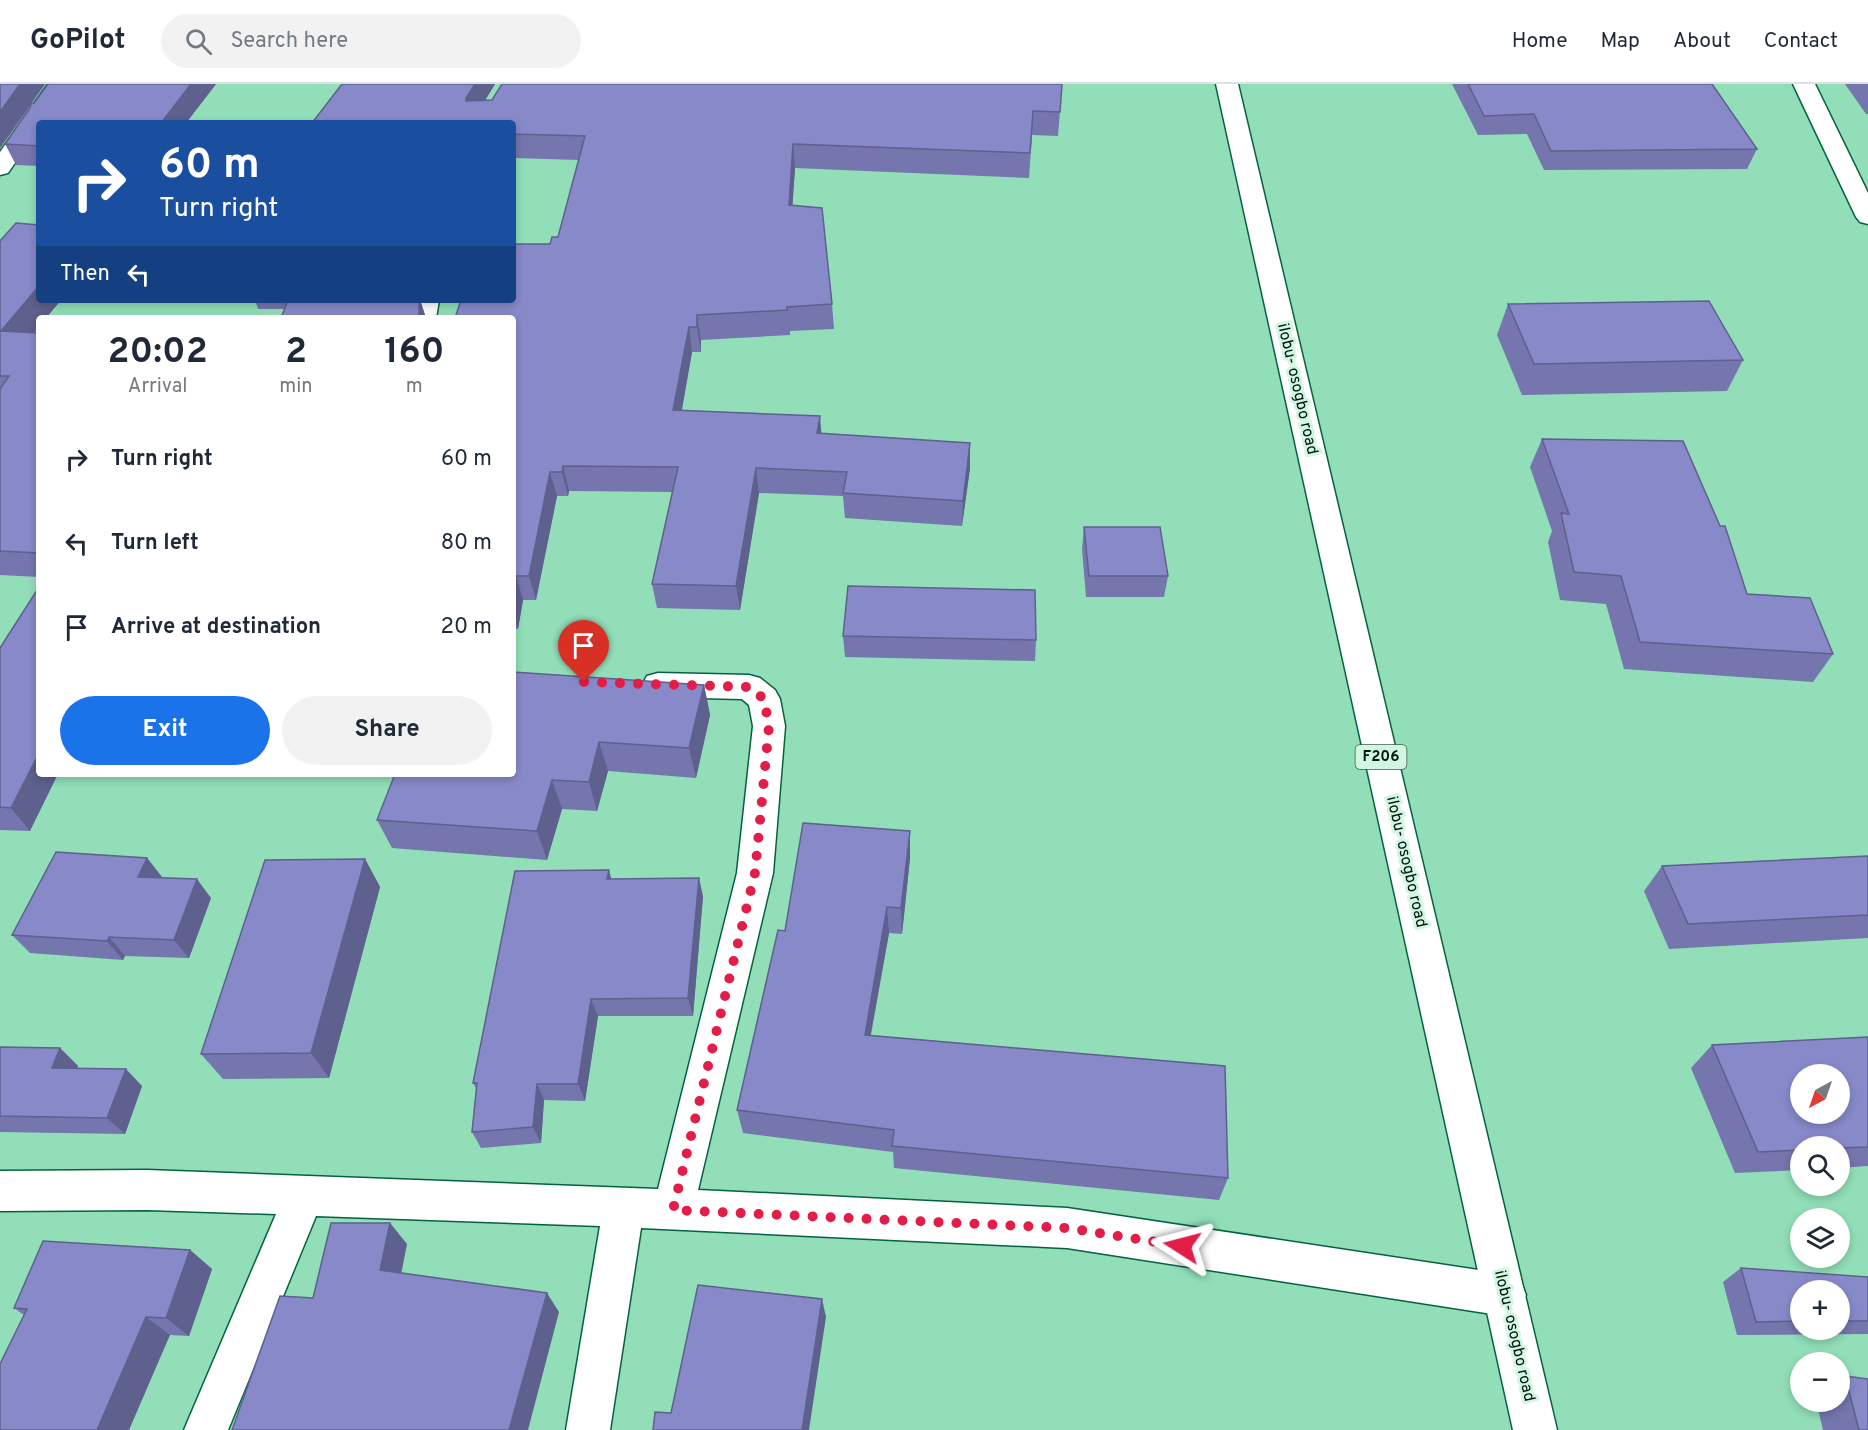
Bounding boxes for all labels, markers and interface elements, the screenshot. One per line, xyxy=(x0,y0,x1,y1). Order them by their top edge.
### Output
search box xyxy=(161,14,581,68)
text: GoPilot xyxy=(30,23,125,59)
icon: search xyxy=(182,25,215,58)
text: Search here xyxy=(230,28,348,55)
text: Home xyxy=(1512,28,1568,55)
text: Map xyxy=(1601,28,1640,55)
text: About xyxy=(1673,28,1731,55)
text: Contact xyxy=(1764,28,1838,55)
text: 60 m xyxy=(159,140,260,193)
icon: right xyxy=(60,144,138,222)
text: Turn right xyxy=(159,192,278,226)
icon: left xyxy=(122,258,155,291)
text: Then xyxy=(60,261,110,288)
street label: ilobu- osogbo road xyxy=(1272,321,1322,457)
text: 20:02 xyxy=(108,330,208,376)
text: 2 xyxy=(285,330,307,376)
text: 160 xyxy=(384,330,444,376)
text: Arrival xyxy=(128,374,187,400)
text: min xyxy=(279,374,313,400)
text: m xyxy=(406,374,423,400)
icon: right xyxy=(60,443,93,476)
text: Turn right xyxy=(111,446,213,473)
text: 60 m xyxy=(441,446,492,473)
icon: left xyxy=(60,527,93,560)
text: Turn left xyxy=(111,530,199,557)
text: 80 m xyxy=(441,530,492,557)
icon: arrive xyxy=(60,611,93,644)
text: Arrive at destination xyxy=(111,614,321,641)
text: 20 m xyxy=(441,614,492,641)
pin xyxy=(558,620,609,682)
icon: arrive xyxy=(567,629,600,662)
button: Exit xyxy=(60,696,270,765)
button: Share xyxy=(282,696,492,765)
road number: F206 xyxy=(1356,745,1406,769)
street label: ilobu- osogbo road xyxy=(1381,794,1431,930)
north arrow xyxy=(1790,1064,1850,1124)
map controls xyxy=(1790,1064,1850,1412)
button: search xyxy=(1790,1136,1850,1196)
button: layers xyxy=(1790,1208,1850,1268)
position arrow xyxy=(1150,1214,1214,1278)
street label: ilobu- osogbo road xyxy=(1489,1268,1539,1404)
button: + xyxy=(1790,1280,1850,1340)
button: − xyxy=(1790,1352,1850,1412)

